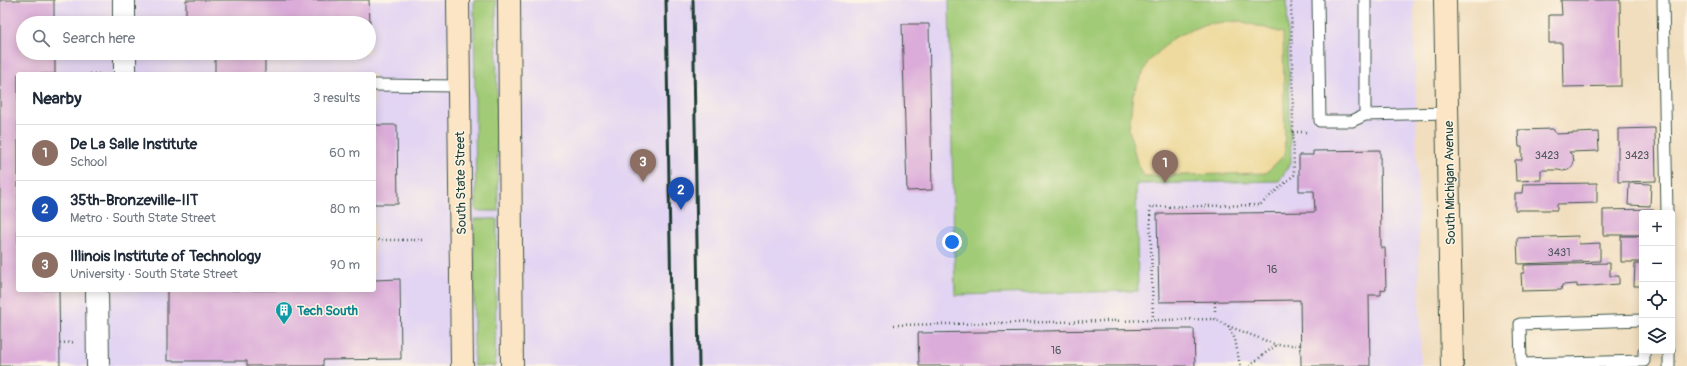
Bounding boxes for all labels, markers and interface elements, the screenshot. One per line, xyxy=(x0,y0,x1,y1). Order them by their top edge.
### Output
search box xyxy=(16,16,376,60)
icon: search xyxy=(30,27,52,49)
text: Search here xyxy=(62,29,135,48)
text: Nearby xyxy=(32,88,81,109)
text: 3 results xyxy=(313,90,360,106)
street label: South Michigan Avenue xyxy=(1441,120,1459,245)
street label: South State Street xyxy=(452,130,470,235)
text: De La Salle Institute xyxy=(70,135,197,154)
text: 1 xyxy=(42,145,48,161)
text: 60 m xyxy=(329,145,360,161)
pin: 3 xyxy=(630,149,656,182)
house number: 3423 xyxy=(1535,149,1559,162)
house number: 3423 xyxy=(1625,149,1649,162)
pin: 1 xyxy=(1152,150,1178,183)
text: School xyxy=(70,154,107,170)
pin: 2 xyxy=(668,177,694,210)
text: 35th-Bronzeville-IIT xyxy=(70,191,198,210)
text: 2 xyxy=(41,201,49,217)
text: 80 m xyxy=(330,201,360,217)
text: Metro · South State Street xyxy=(70,210,216,226)
map controls xyxy=(1639,210,1675,354)
button: + xyxy=(1639,210,1675,246)
your location xyxy=(942,232,962,252)
house number: 3431 xyxy=(1548,246,1570,259)
button: − xyxy=(1639,246,1675,282)
text: Illinois Institute of Technology xyxy=(70,247,261,266)
text: 3 xyxy=(41,257,49,273)
text: 90 m xyxy=(330,257,360,273)
house number: 16 xyxy=(1267,263,1277,276)
text: University · South State Street xyxy=(70,266,238,282)
button: locate xyxy=(1639,282,1675,318)
building icon: Tech South xyxy=(274,300,294,325)
place label: Tech South xyxy=(296,303,358,319)
button: layers xyxy=(1639,318,1675,354)
house number: 16 xyxy=(1051,344,1061,357)

